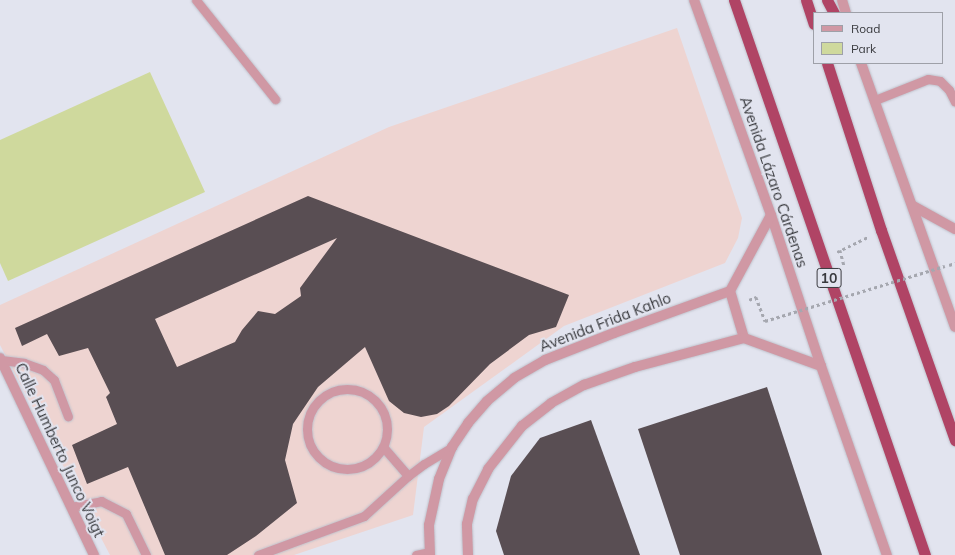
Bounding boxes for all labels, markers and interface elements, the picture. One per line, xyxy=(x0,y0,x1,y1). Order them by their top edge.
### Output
legend xyxy=(813,12,943,64)
text: Road xyxy=(851,21,880,36)
text: Park xyxy=(851,41,876,56)
street label: Avenida Lázaro Cárdenas xyxy=(736,94,812,270)
road number: 10 xyxy=(816,266,842,290)
street label: Avenida Frida Kahlo xyxy=(537,289,673,355)
street label: Calle Humberto Junco Voigt xyxy=(12,360,108,540)

